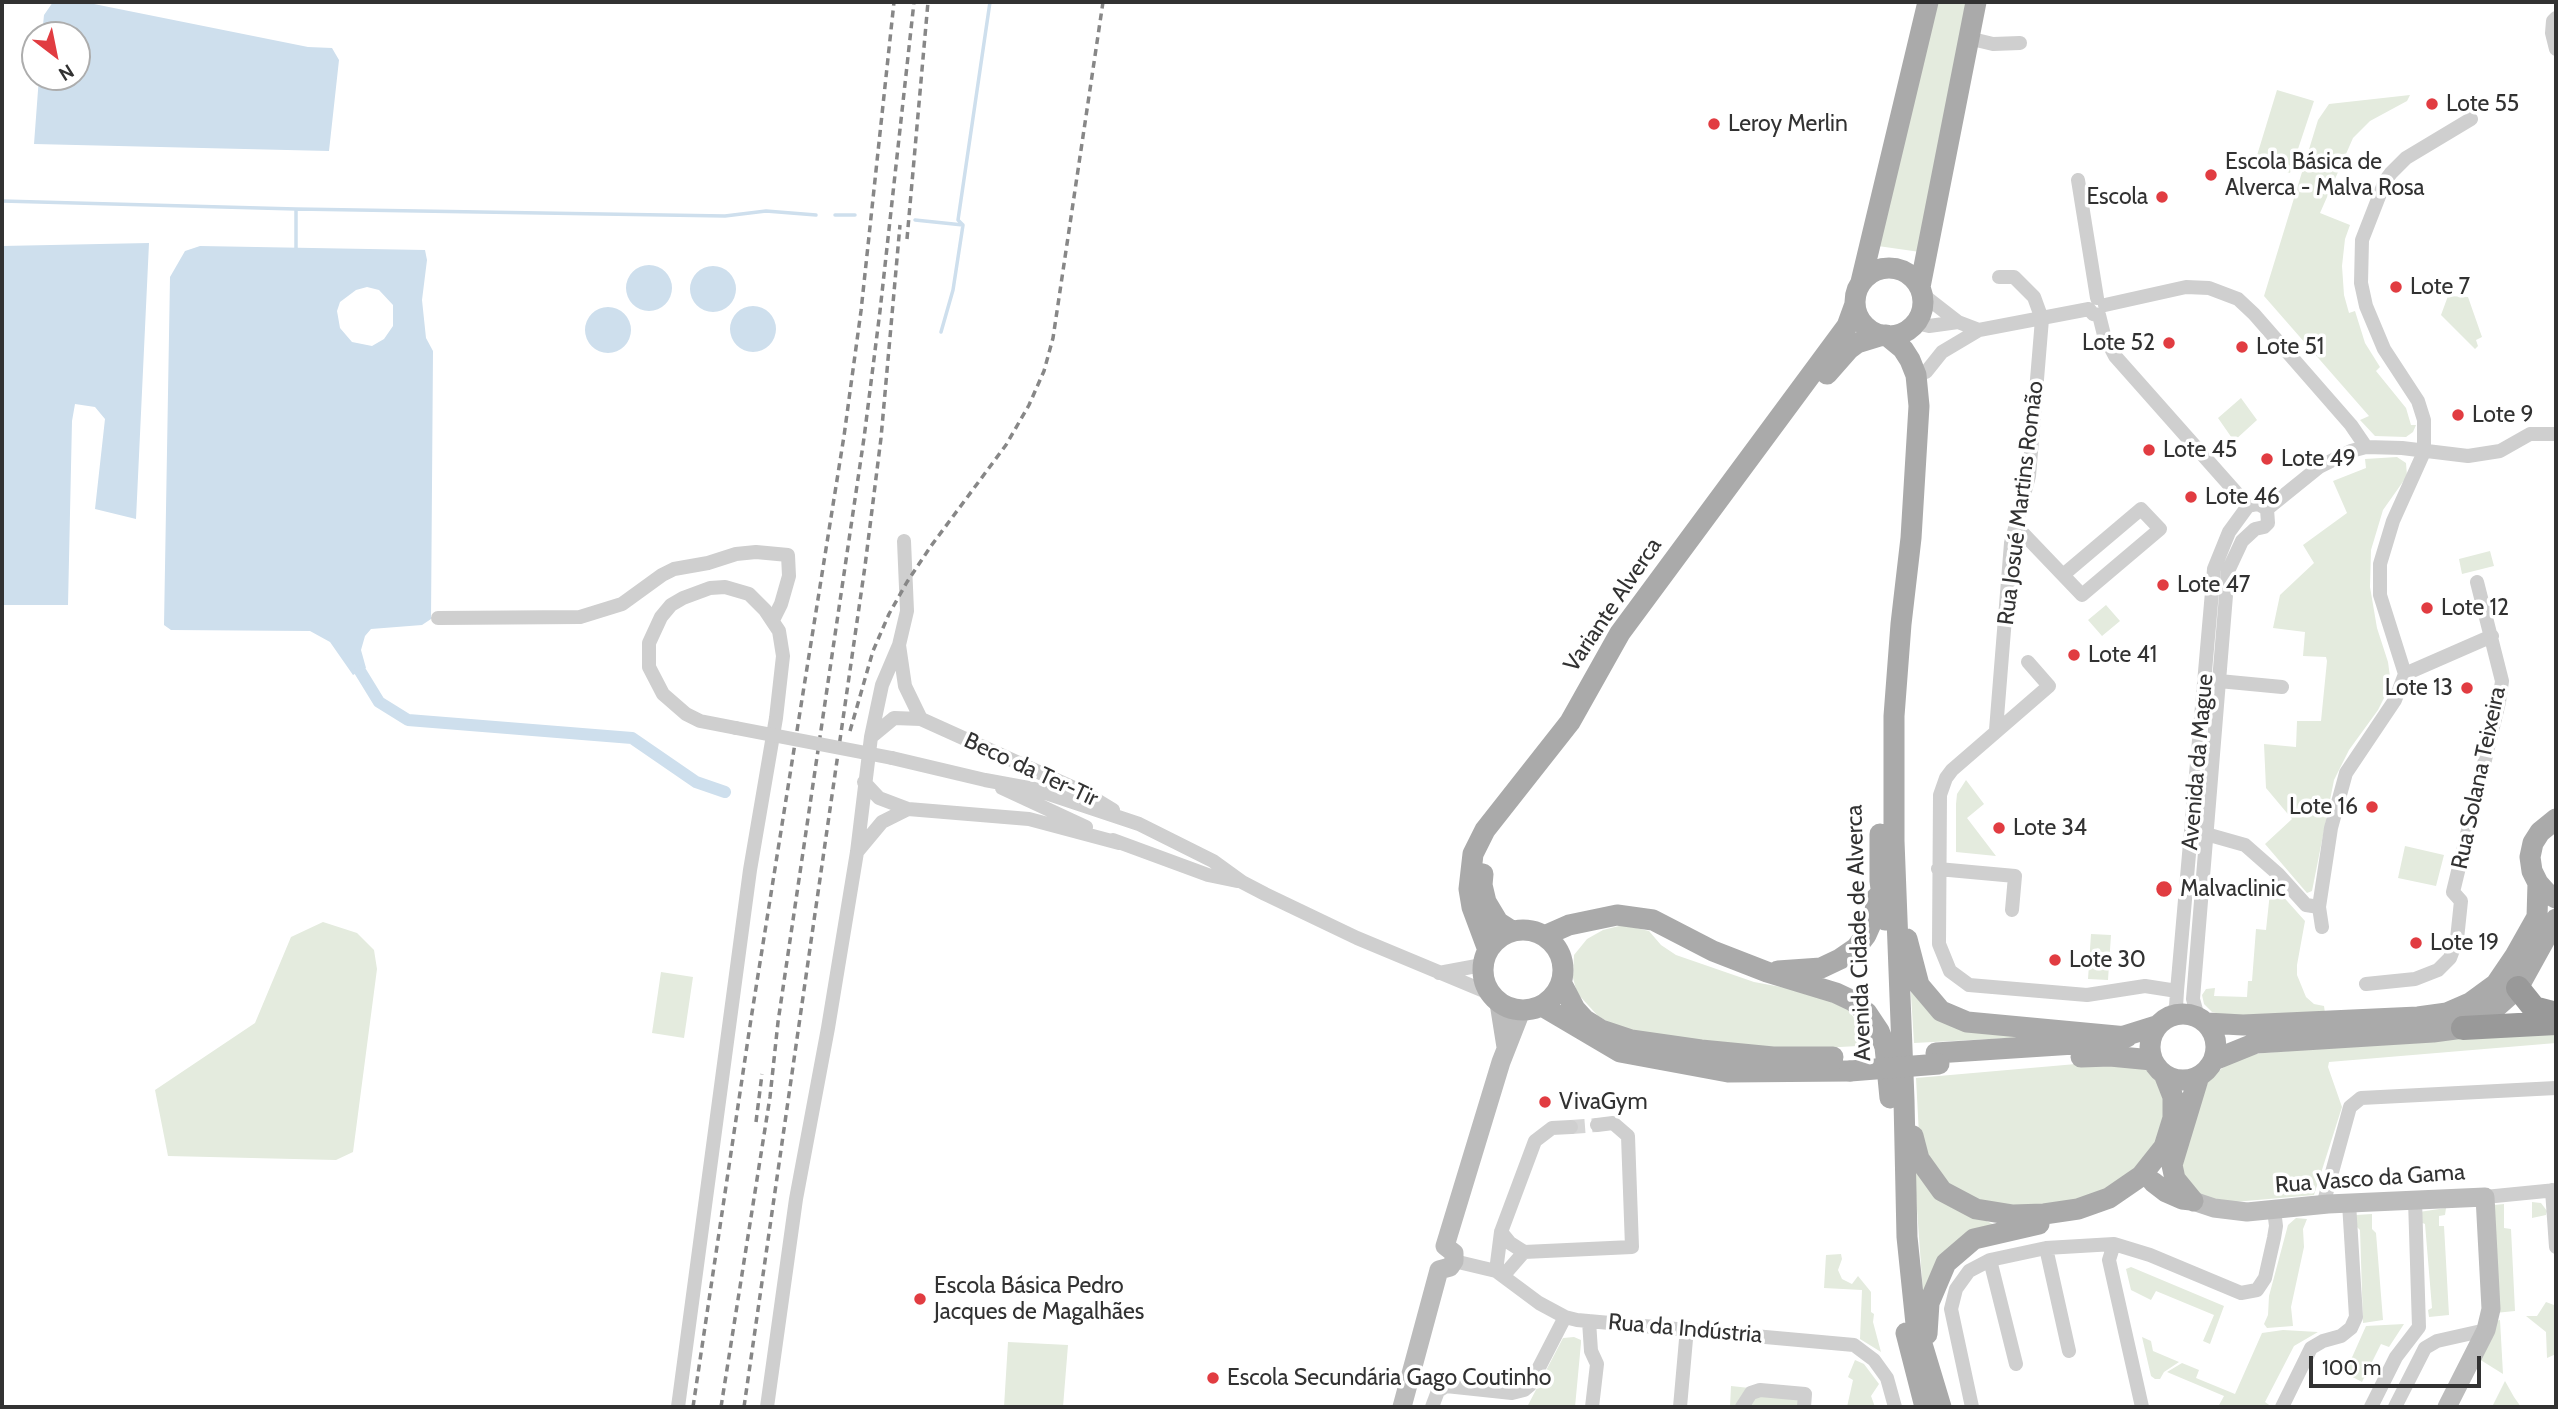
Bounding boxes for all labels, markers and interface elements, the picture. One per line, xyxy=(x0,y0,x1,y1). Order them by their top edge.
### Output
north arrow xyxy=(21,21,91,91)
text: N xyxy=(55,59,78,86)
place label: Lote 55 xyxy=(2446,90,2519,118)
marker: Lote 55 xyxy=(2424,96,2440,112)
place label: Leroy Merlin xyxy=(1728,110,1848,138)
marker: Leroy Merlin xyxy=(1706,116,1722,132)
place label: Escola Básica de Alverca - Malva Rosa xyxy=(2225,148,2425,202)
marker: Escola Básica de Alverca - Malva Rosa xyxy=(2203,167,2219,183)
place label: Escola xyxy=(2086,183,2148,211)
marker: Escola xyxy=(2154,189,2170,205)
place label: Lote 7 xyxy=(2410,273,2470,301)
marker: Lote 7 xyxy=(2388,279,2404,295)
place label: Lote 52 xyxy=(2082,329,2155,357)
place label: Lote 51 xyxy=(2256,333,2324,361)
marker: Lote 52 xyxy=(2161,335,2177,351)
marker: Lote 51 xyxy=(2234,339,2250,355)
street label: Rua Josué Martins Romão xyxy=(1992,379,2050,627)
place label: Lote 9 xyxy=(2472,401,2533,429)
marker: Lote 9 xyxy=(2450,407,2466,423)
place label: Lote 45 xyxy=(2163,436,2237,464)
marker: Lote 45 xyxy=(2141,442,2157,458)
place label: Lote 49 xyxy=(2281,445,2356,473)
marker: Lote 49 xyxy=(2259,451,2275,467)
place label: Lote 46 xyxy=(2205,483,2280,511)
marker: Lote 46 xyxy=(2183,489,2199,505)
street label: Variante Alverca xyxy=(1558,533,1668,677)
place label: Lote 47 xyxy=(2177,571,2250,599)
marker: Lote 47 xyxy=(2155,577,2171,593)
place label: Lote 12 xyxy=(2441,594,2509,622)
marker: Lote 12 xyxy=(2419,600,2435,616)
place label: Lote 41 xyxy=(2088,641,2157,669)
marker: Lote 41 xyxy=(2066,647,2082,663)
street label: Avenida da Mague xyxy=(2177,673,2219,851)
place label: Lote 13 xyxy=(2385,674,2453,702)
marker: Lote 13 xyxy=(2459,680,2475,696)
street label: Rua Solana Teixeira xyxy=(2446,684,2512,872)
street label: Beco da Ter-Tir xyxy=(960,727,1102,813)
place label: Lote 16 xyxy=(2289,793,2358,821)
marker: Lote 16 xyxy=(2364,799,2380,815)
street label: Avenida Cidade de Alverca xyxy=(1841,804,1877,1062)
place label: Lote 34 xyxy=(2013,814,2087,842)
marker: Lote 34 xyxy=(1991,820,2007,836)
place label: Malvaclinic xyxy=(2180,875,2286,903)
marker: Malvaclinic xyxy=(2154,879,2174,899)
place label: Lote 19 xyxy=(2430,929,2499,957)
marker: Lote 19 xyxy=(2408,935,2424,951)
place label: Lote 30 xyxy=(2069,946,2146,974)
marker: Lote 30 xyxy=(2047,952,2063,968)
place label: VivaGym xyxy=(1559,1088,1648,1116)
marker: VivaGym xyxy=(1537,1094,1553,1110)
street label: Rua Vasco da Gama xyxy=(2274,1159,2466,1199)
place label: Escola Básica Pedro Jacques de Magalhães xyxy=(934,1272,1144,1326)
marker: Escola Básica Pedro Jacques de Magalhães xyxy=(912,1291,928,1307)
street label: Rua da Indústria xyxy=(1607,1309,1763,1349)
scale bar xyxy=(2313,1342,2484,1386)
text: 100 m xyxy=(2322,1355,2381,1380)
place label: Escola Secundária Gago Coutinho xyxy=(1227,1364,1551,1392)
marker: Escola Secundária Gago Coutinho xyxy=(1205,1370,1221,1386)

